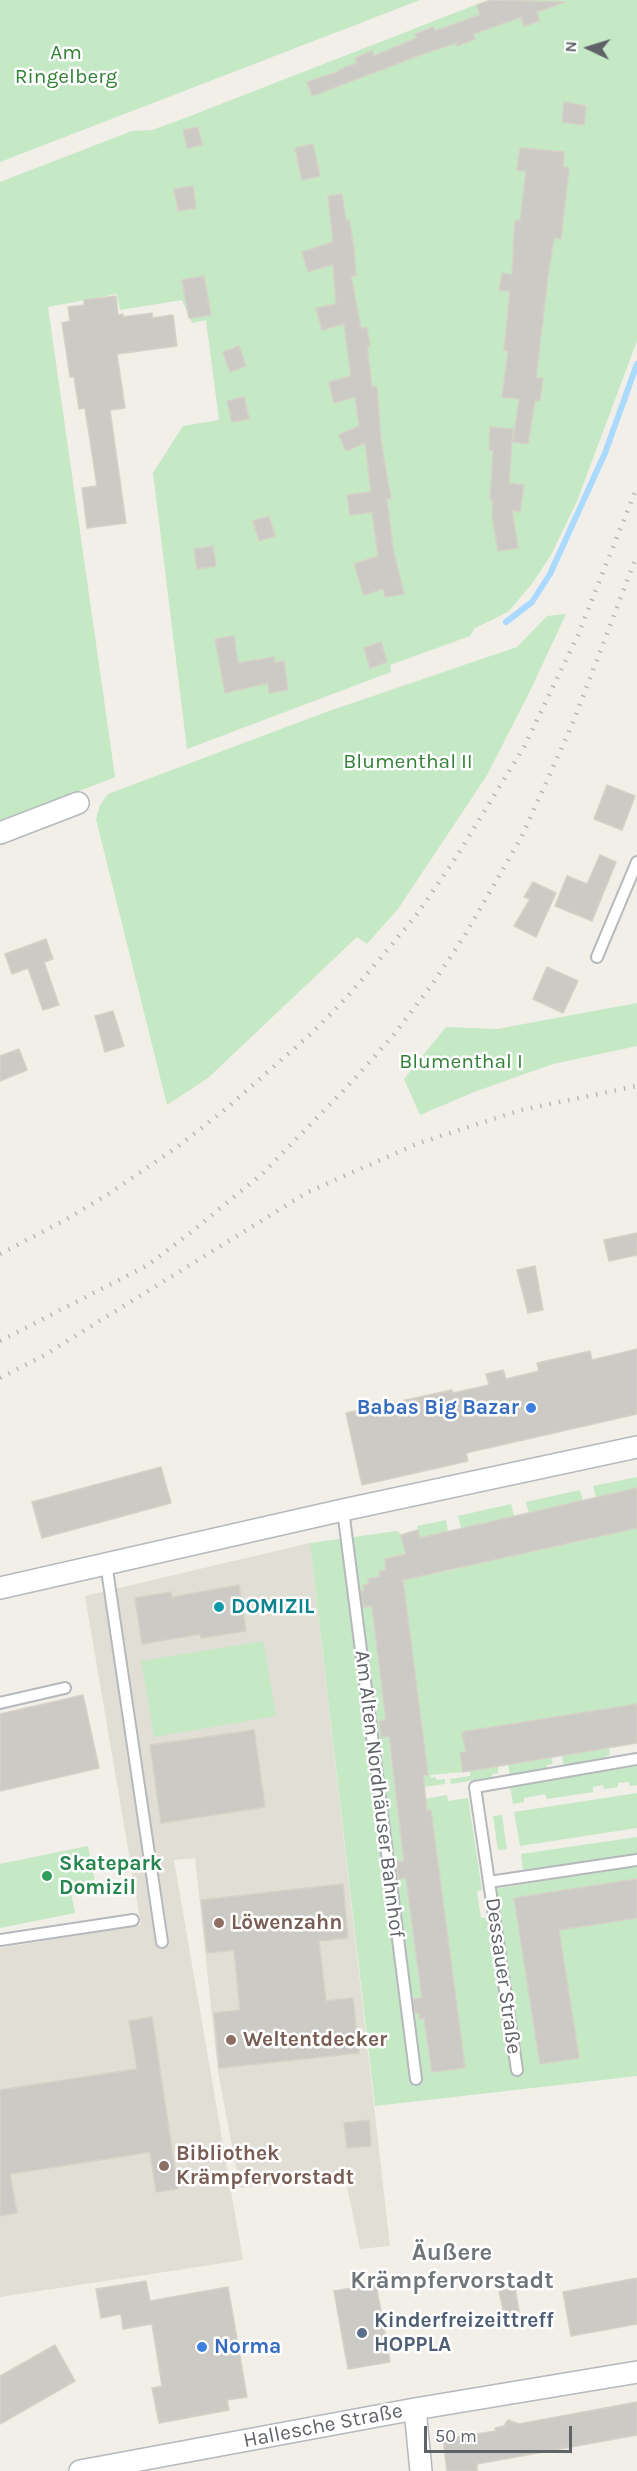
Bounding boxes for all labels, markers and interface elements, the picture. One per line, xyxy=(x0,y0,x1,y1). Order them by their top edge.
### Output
north arrow xyxy=(559,18,619,78)
park label: Am Ringelberg xyxy=(15,40,117,90)
text: N xyxy=(561,40,580,53)
park label: Blumenthal II xyxy=(343,749,473,775)
park label: Blumenthal I xyxy=(399,1049,523,1075)
place label: Babas Big Bazar xyxy=(357,1395,519,1421)
marker: Babas Big Bazar xyxy=(524,1401,538,1415)
place label: DOMIZIL xyxy=(231,1594,314,1620)
marker: DOMIZIL xyxy=(212,1600,226,1614)
street label: Am Alten Nordhäuser Bahnhof xyxy=(349,1649,409,1939)
place label: Skatepark Domizil xyxy=(59,1851,162,1901)
marker: Skatepark Domizil xyxy=(40,1869,54,1883)
street label: Dessauer Straße xyxy=(480,1896,526,2056)
place label: Löwenzahn xyxy=(231,1910,342,1936)
marker: Löwenzahn xyxy=(212,1916,226,1930)
place label: Weltentdecker xyxy=(243,2027,387,2053)
marker: Weltentdecker xyxy=(224,2033,238,2047)
place label: Bibliothek Krämpfervorstadt xyxy=(176,2141,354,2191)
marker: Bibliothek Krämpfervorstadt xyxy=(157,2159,171,2173)
district label: Äußere Krämpfervorstadt xyxy=(350,2239,554,2295)
place label: Kinderfreizeittreff HOPPLA xyxy=(374,2308,554,2358)
marker: Kinderfreizeittreff HOPPLA xyxy=(355,2326,369,2340)
place label: Norma xyxy=(214,2334,281,2360)
marker: Norma xyxy=(195,2340,209,2354)
street label: Hallesche Straße xyxy=(241,2398,405,2454)
scale bar xyxy=(427,2414,576,2452)
text: 50 m xyxy=(435,2425,477,2447)

